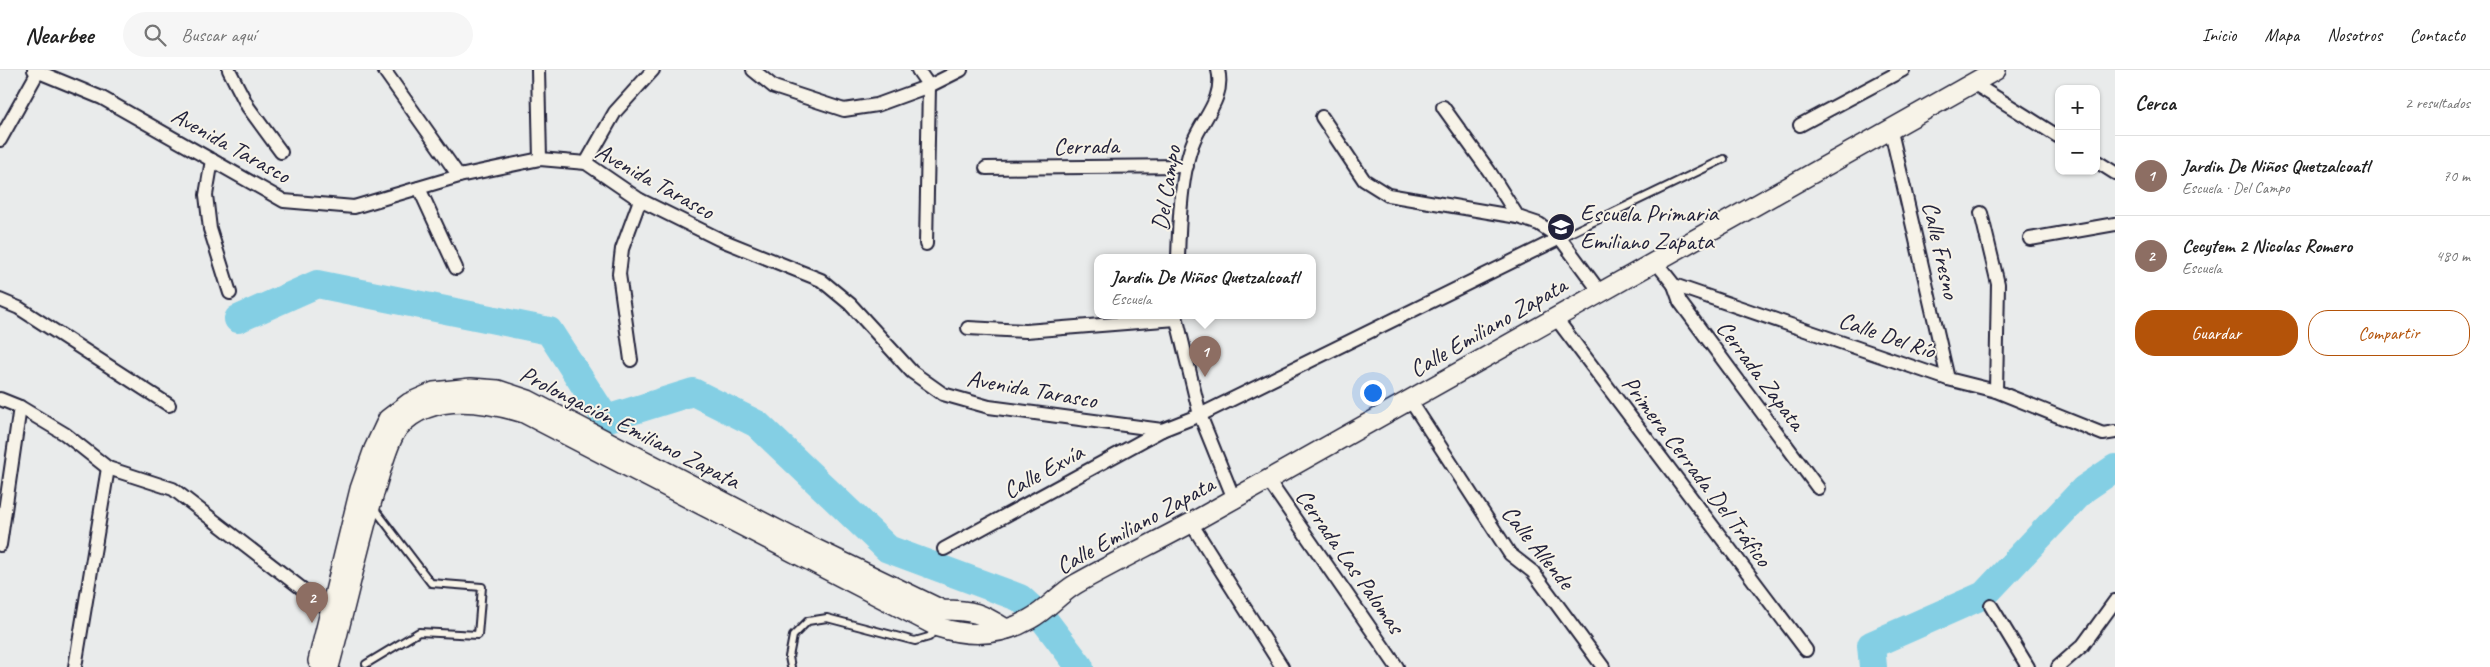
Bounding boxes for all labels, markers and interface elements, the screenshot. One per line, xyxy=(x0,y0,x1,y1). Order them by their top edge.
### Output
search box xyxy=(123,12,473,57)
text: Nearbee xyxy=(25,20,93,50)
icon: search xyxy=(141,21,169,49)
text: Buscar aquí xyxy=(181,23,256,47)
text: Inicio xyxy=(2202,24,2236,46)
text: Mapa xyxy=(2264,24,2299,46)
text: Nosotros xyxy=(2327,24,2382,46)
text: Contacto xyxy=(2410,24,2465,46)
map controls xyxy=(2055,85,2100,175)
button: + xyxy=(2055,85,2100,130)
text: Cerca xyxy=(2135,90,2176,116)
text: 2 resultados xyxy=(2405,93,2470,113)
street label: Avenida Tarasco xyxy=(166,100,297,191)
street label: Cerrada xyxy=(1053,130,1121,162)
button: − xyxy=(2055,130,2100,175)
street label: Avenida Tarasco xyxy=(590,136,721,227)
street label: Del Campo xyxy=(1145,142,1188,233)
text: Jardin De Niños Quetzalcoatl xyxy=(2182,154,2369,178)
text: 1 xyxy=(2147,166,2155,186)
text: 70 m xyxy=(2443,166,2470,186)
text: Escuela · Del Campo xyxy=(2182,178,2290,198)
place label: Escuela Primaria Emiliano Zapata xyxy=(1580,198,1720,256)
street label: Calle Fresno xyxy=(1915,199,1967,303)
school or university icon: Escuela Primaria Emiliano Zapata xyxy=(1546,212,1576,242)
text: Cecytem 2 Nicolas Romero xyxy=(2182,234,2352,258)
text: 2 xyxy=(2147,246,2155,266)
text: 480 m xyxy=(2436,246,2470,266)
popup xyxy=(1094,254,1316,319)
text: Escuela xyxy=(2182,258,2222,278)
text: Jardin De Niños Quetzalcoatl xyxy=(1111,265,1299,289)
street label: Calle Emiliano Zapata xyxy=(1404,269,1574,384)
text: Escuela xyxy=(1111,289,1151,309)
street label: Calle Del Río xyxy=(1835,305,1941,366)
button: Guardar xyxy=(2135,310,2298,356)
button: Compartir xyxy=(2308,310,2470,356)
street label: Cerrada Zapata xyxy=(1710,314,1813,438)
pin: 1 xyxy=(1189,336,1221,377)
street label: Prolongación Emiliano Zapata xyxy=(515,359,746,496)
street label: Avenida Tarasco xyxy=(965,363,1101,415)
street label: Primera Cerrada Del Tráfico xyxy=(1615,370,1779,574)
your location xyxy=(1360,380,1386,406)
street label: Calle Exvía xyxy=(998,436,1090,505)
street label: Calle Emiliano Zapata xyxy=(1051,468,1221,581)
street label: Cerrada Las Palomas xyxy=(1289,483,1413,642)
street label: Calle Allende xyxy=(1495,499,1582,597)
pin: 2 xyxy=(296,582,328,623)

